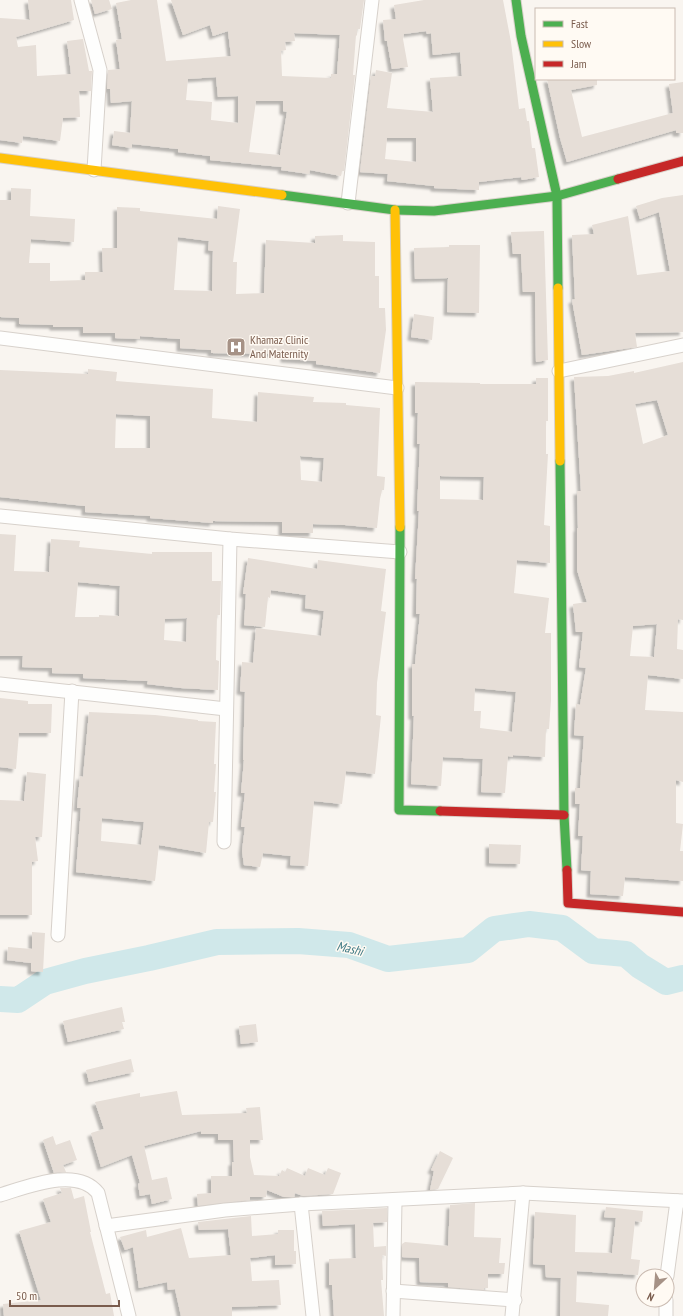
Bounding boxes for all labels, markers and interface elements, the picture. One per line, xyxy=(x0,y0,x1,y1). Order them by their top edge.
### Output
legend xyxy=(535,8,675,80)
text: Fast xyxy=(571,16,589,31)
text: Slow xyxy=(571,36,592,51)
text: Jam xyxy=(570,56,587,71)
place label: Khamaz Clinic And Maternity xyxy=(250,332,309,361)
hospital icon: Khamaz Clinic And Maternity xyxy=(225,336,247,358)
water label: Mashi xyxy=(335,937,367,960)
north arrow xyxy=(635,1268,675,1308)
scale bar xyxy=(10,1282,119,1308)
text: 50 m xyxy=(16,1288,37,1303)
text: N xyxy=(645,1289,656,1305)

